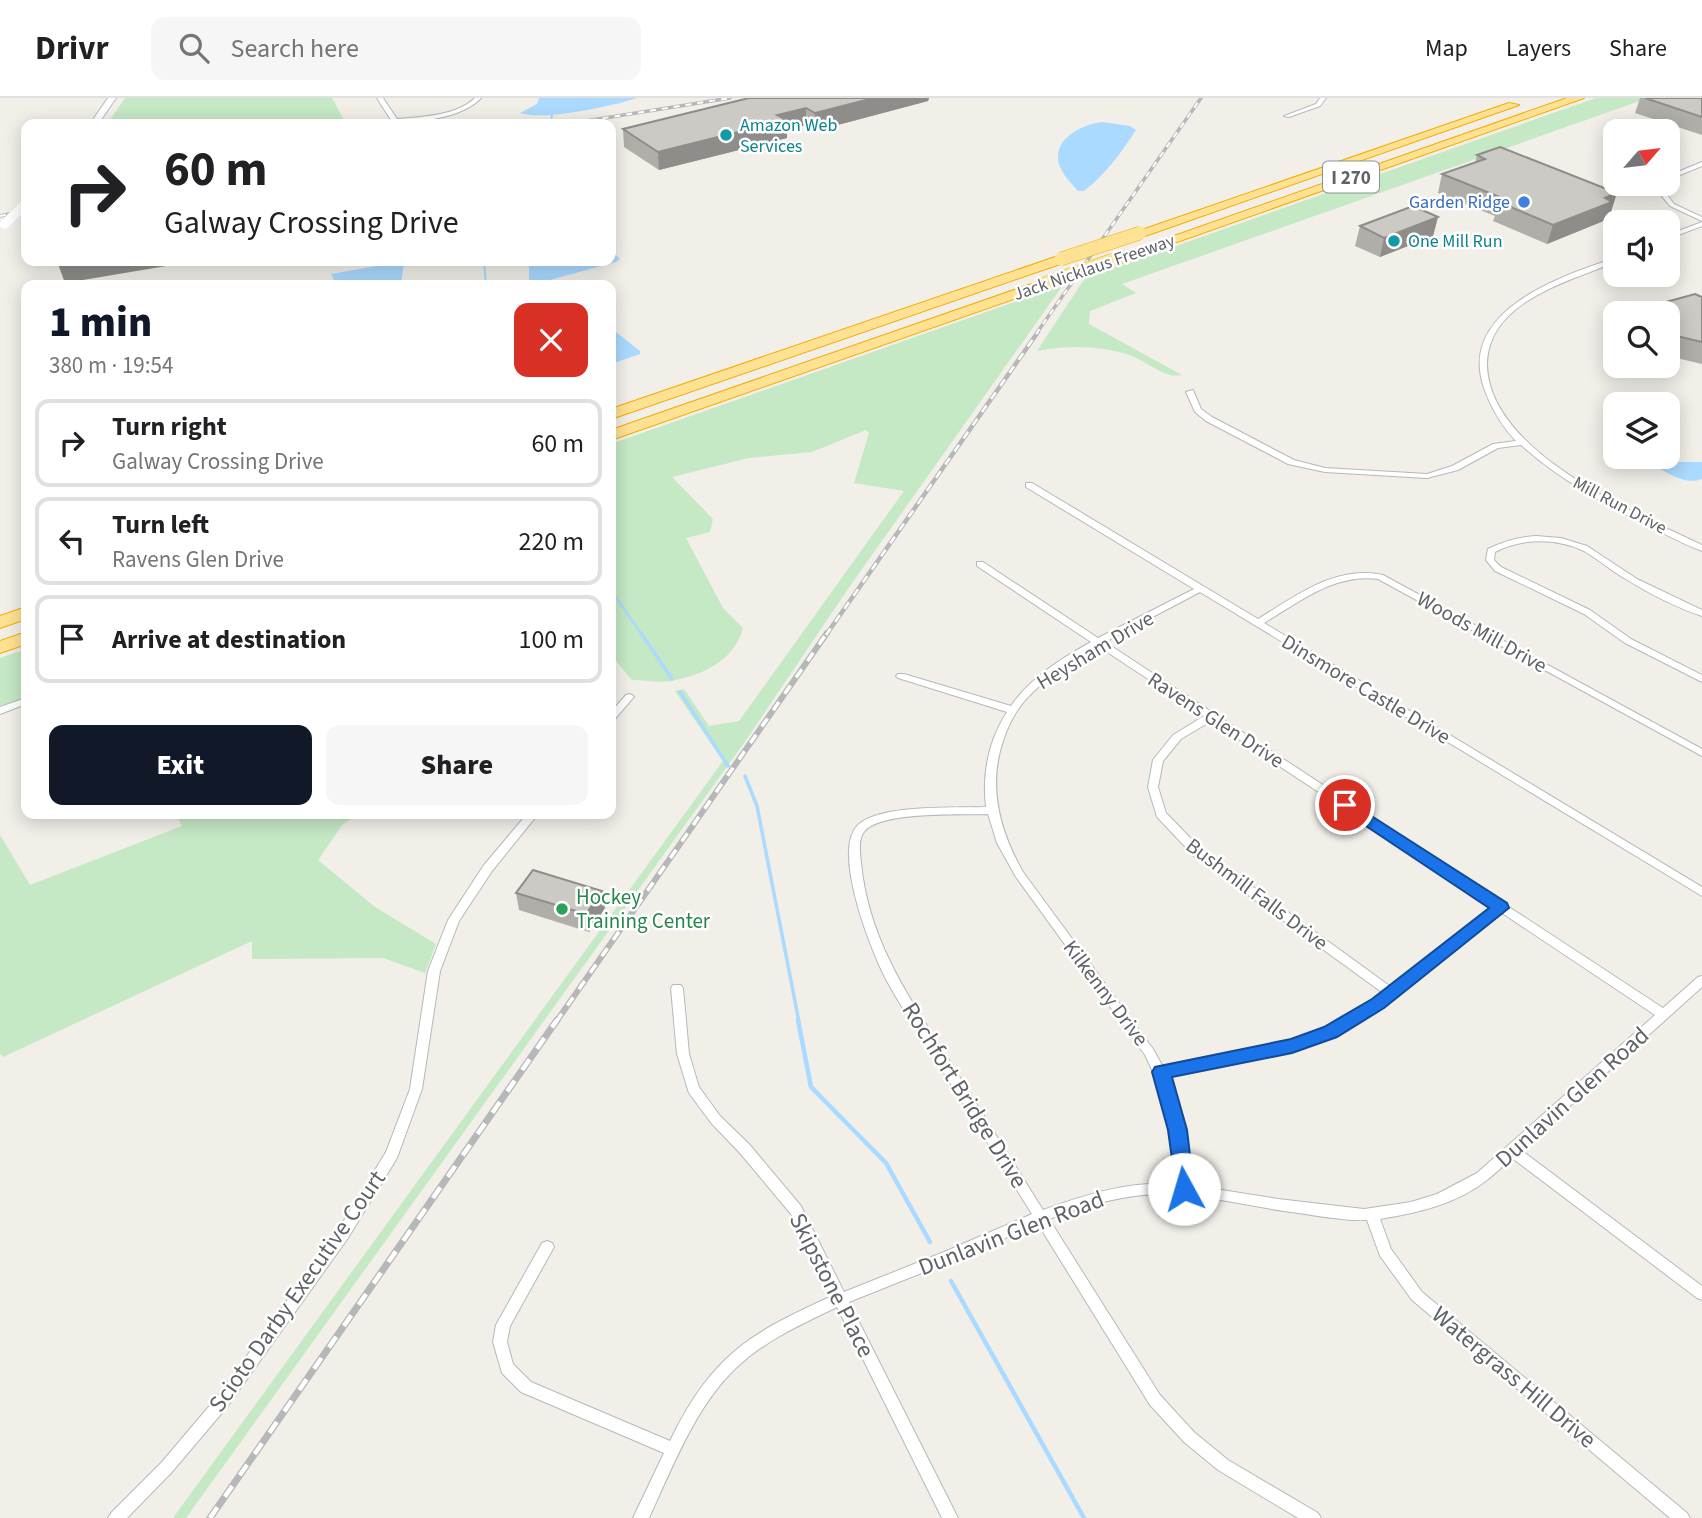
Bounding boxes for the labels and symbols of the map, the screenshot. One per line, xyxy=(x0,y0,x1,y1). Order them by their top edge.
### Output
place label: Amazon Web Services xyxy=(740,113,838,159)
north arrow xyxy=(1603,119,1680,196)
marker: Amazon Web Services xyxy=(718,127,734,143)
road number: I 270 xyxy=(1323,162,1379,192)
place label: Garden Ridge xyxy=(1409,190,1510,215)
marker: Garden Ridge xyxy=(1516,194,1532,210)
street label: Jack Nicklaus Freeway xyxy=(1010,228,1179,307)
place label: One Mill Run xyxy=(1408,229,1503,254)
marker: One Mill Run xyxy=(1386,233,1402,249)
street label: Mill Run Drive xyxy=(1569,470,1671,541)
street label: Woods Mill Drive xyxy=(1411,584,1553,680)
street label: Heysham Drive xyxy=(1031,603,1159,697)
street label: Dinsmore Castle Drive xyxy=(1276,627,1456,751)
street label: Ravens Glen Drive xyxy=(1142,665,1290,775)
pin xyxy=(1315,775,1375,835)
street label: Bushmill Falls Drive xyxy=(1180,831,1334,957)
place label: Hockey Training Center xyxy=(576,882,711,936)
marker: Hockey Training Center xyxy=(554,901,570,917)
street label: Kilkenny Drive xyxy=(1056,934,1156,1052)
street label: Rochfort Bridge Drive xyxy=(893,995,1036,1195)
street label: Dunlavin Glen Road xyxy=(1488,1019,1657,1176)
position arrow xyxy=(1147,1152,1221,1226)
street label: Scioto Darby Executive Court xyxy=(200,1163,394,1419)
street label: Dunlavin Glen Road xyxy=(913,1182,1109,1285)
street label: Skipstone Place xyxy=(780,1207,883,1364)
street label: Watergrass Hill Drive xyxy=(1424,1298,1604,1457)

